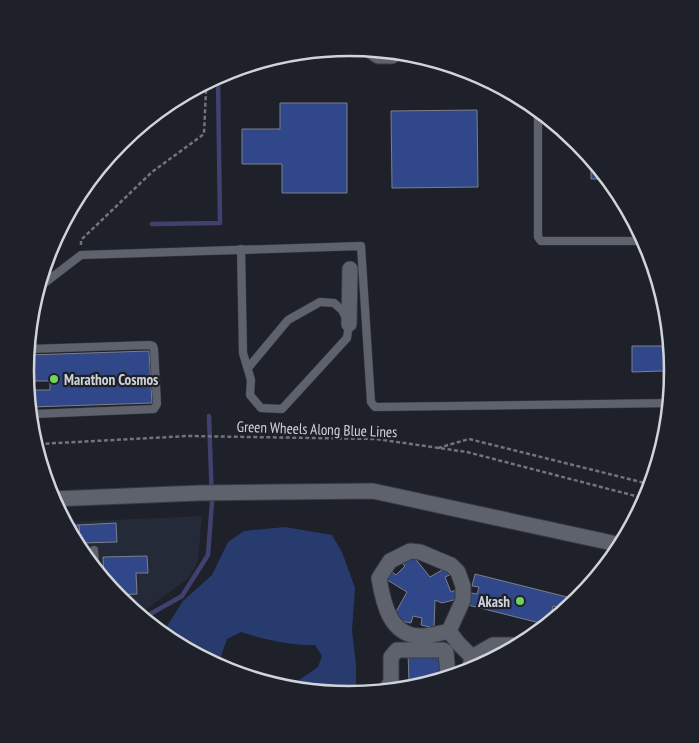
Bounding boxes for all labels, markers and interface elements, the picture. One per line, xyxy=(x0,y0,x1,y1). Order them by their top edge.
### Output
place label: Marathon Cosmos xyxy=(64,370,158,389)
marker: Marathon Cosmos xyxy=(48,373,60,385)
street label: Green Wheels Along Blue Lines xyxy=(236,417,398,441)
place label: Akash xyxy=(477,592,510,611)
marker: Akash xyxy=(514,595,526,607)

